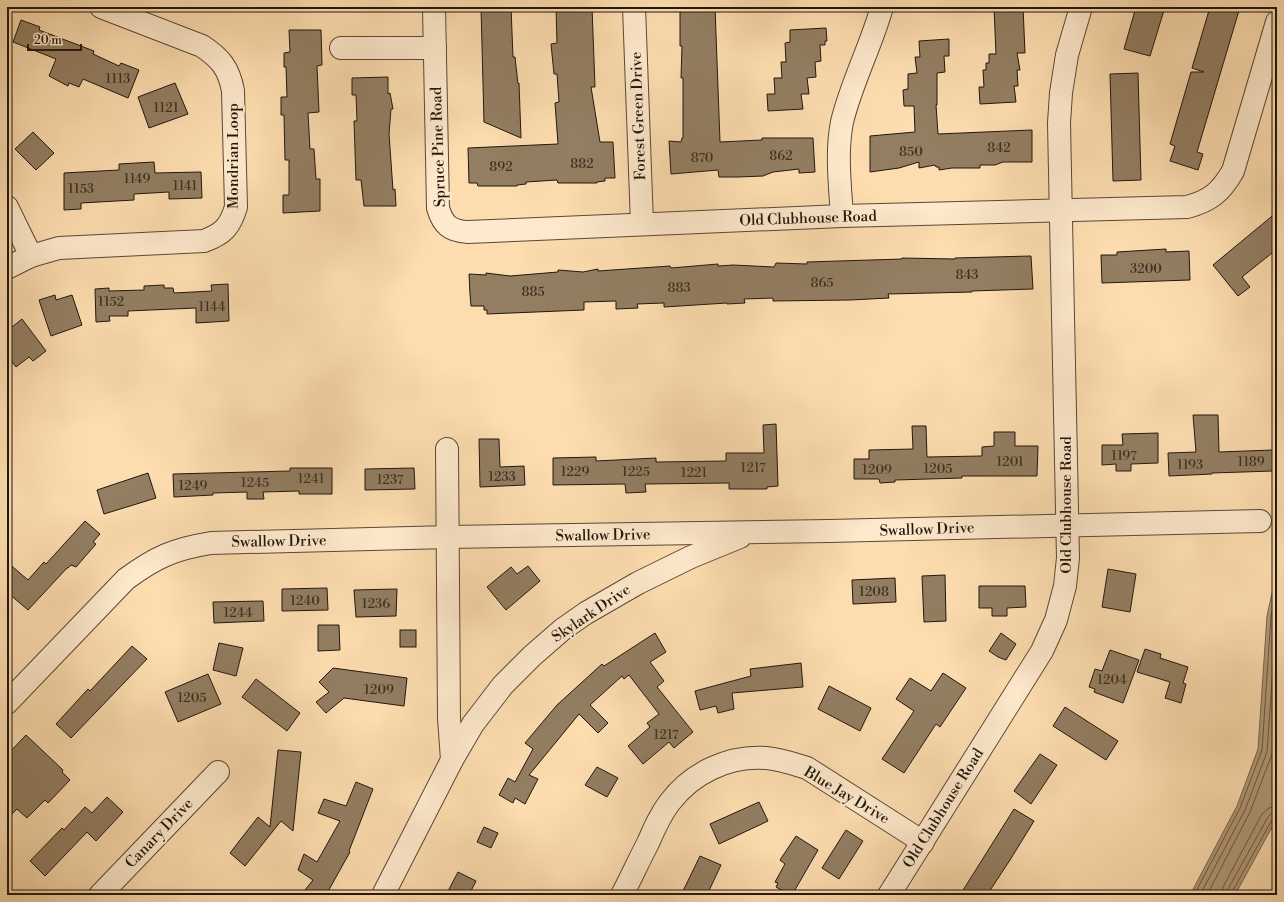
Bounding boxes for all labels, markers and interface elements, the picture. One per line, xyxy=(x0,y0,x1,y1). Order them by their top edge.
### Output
scale bar xyxy=(28,26,81,52)
text: 20 m xyxy=(34,33,62,48)
street label: Forest Green Drive xyxy=(627,51,650,181)
house number: 1113 xyxy=(106,71,130,87)
street label: Spruce Pine Road xyxy=(427,86,450,208)
house number: 1121 xyxy=(153,100,179,116)
street label: Mondrian Loop xyxy=(224,103,243,209)
house number: 842 xyxy=(987,140,1011,156)
house number: 850 xyxy=(899,144,923,160)
house number: 862 xyxy=(769,148,793,164)
house number: 870 xyxy=(691,150,714,166)
house number: 882 xyxy=(570,156,594,172)
house number: 892 xyxy=(489,159,513,175)
house number: 1149 xyxy=(124,171,150,187)
house number: 1141 xyxy=(173,178,198,194)
house number: 1153 xyxy=(68,181,94,197)
street label: Old Clubhouse Road xyxy=(739,207,878,230)
house number: 3200 xyxy=(1130,261,1162,277)
house number: 843 xyxy=(955,267,979,283)
house number: 865 xyxy=(810,275,834,291)
house number: 883 xyxy=(667,280,691,296)
house number: 885 xyxy=(521,284,545,300)
house number: 1152 xyxy=(98,294,124,310)
house number: 1144 xyxy=(199,299,226,315)
street label: Old Clubhouse Road xyxy=(1057,436,1076,574)
house number: 1197 xyxy=(1111,448,1137,464)
house number: 1201 xyxy=(996,454,1024,470)
house number: 1189 xyxy=(1237,454,1265,470)
house number: 1193 xyxy=(1177,457,1203,473)
house number: 1217 xyxy=(741,460,766,476)
house number: 1205 xyxy=(923,461,953,477)
house number: 1209 xyxy=(862,462,892,478)
house number: 1229 xyxy=(561,464,589,480)
house number: 1225 xyxy=(622,464,650,480)
house number: 1221 xyxy=(681,465,708,481)
house number: 1233 xyxy=(488,469,516,485)
house number: 1241 xyxy=(298,471,325,487)
house number: 1237 xyxy=(377,472,404,488)
house number: 1245 xyxy=(241,475,269,491)
house number: 1249 xyxy=(179,478,208,494)
street label: Swallow Drive xyxy=(879,518,975,541)
street label: Swallow Drive xyxy=(555,525,651,546)
street label: Swallow Drive xyxy=(231,531,327,552)
street label: Skylark Drive xyxy=(548,580,634,647)
house number: 1208 xyxy=(859,584,889,600)
house number: 1240 xyxy=(290,593,320,609)
house number: 1236 xyxy=(362,596,390,612)
house number: 1244 xyxy=(223,605,253,621)
house number: 1204 xyxy=(1097,672,1127,688)
house number: 1209 xyxy=(364,682,394,698)
house number: 1205 xyxy=(177,690,207,706)
house number: 1217 xyxy=(654,727,679,743)
street label: Old Clubhouse Road xyxy=(899,744,988,872)
street label: Blue Jay Drive xyxy=(800,762,893,828)
street label: Canary Drive xyxy=(121,794,197,872)

